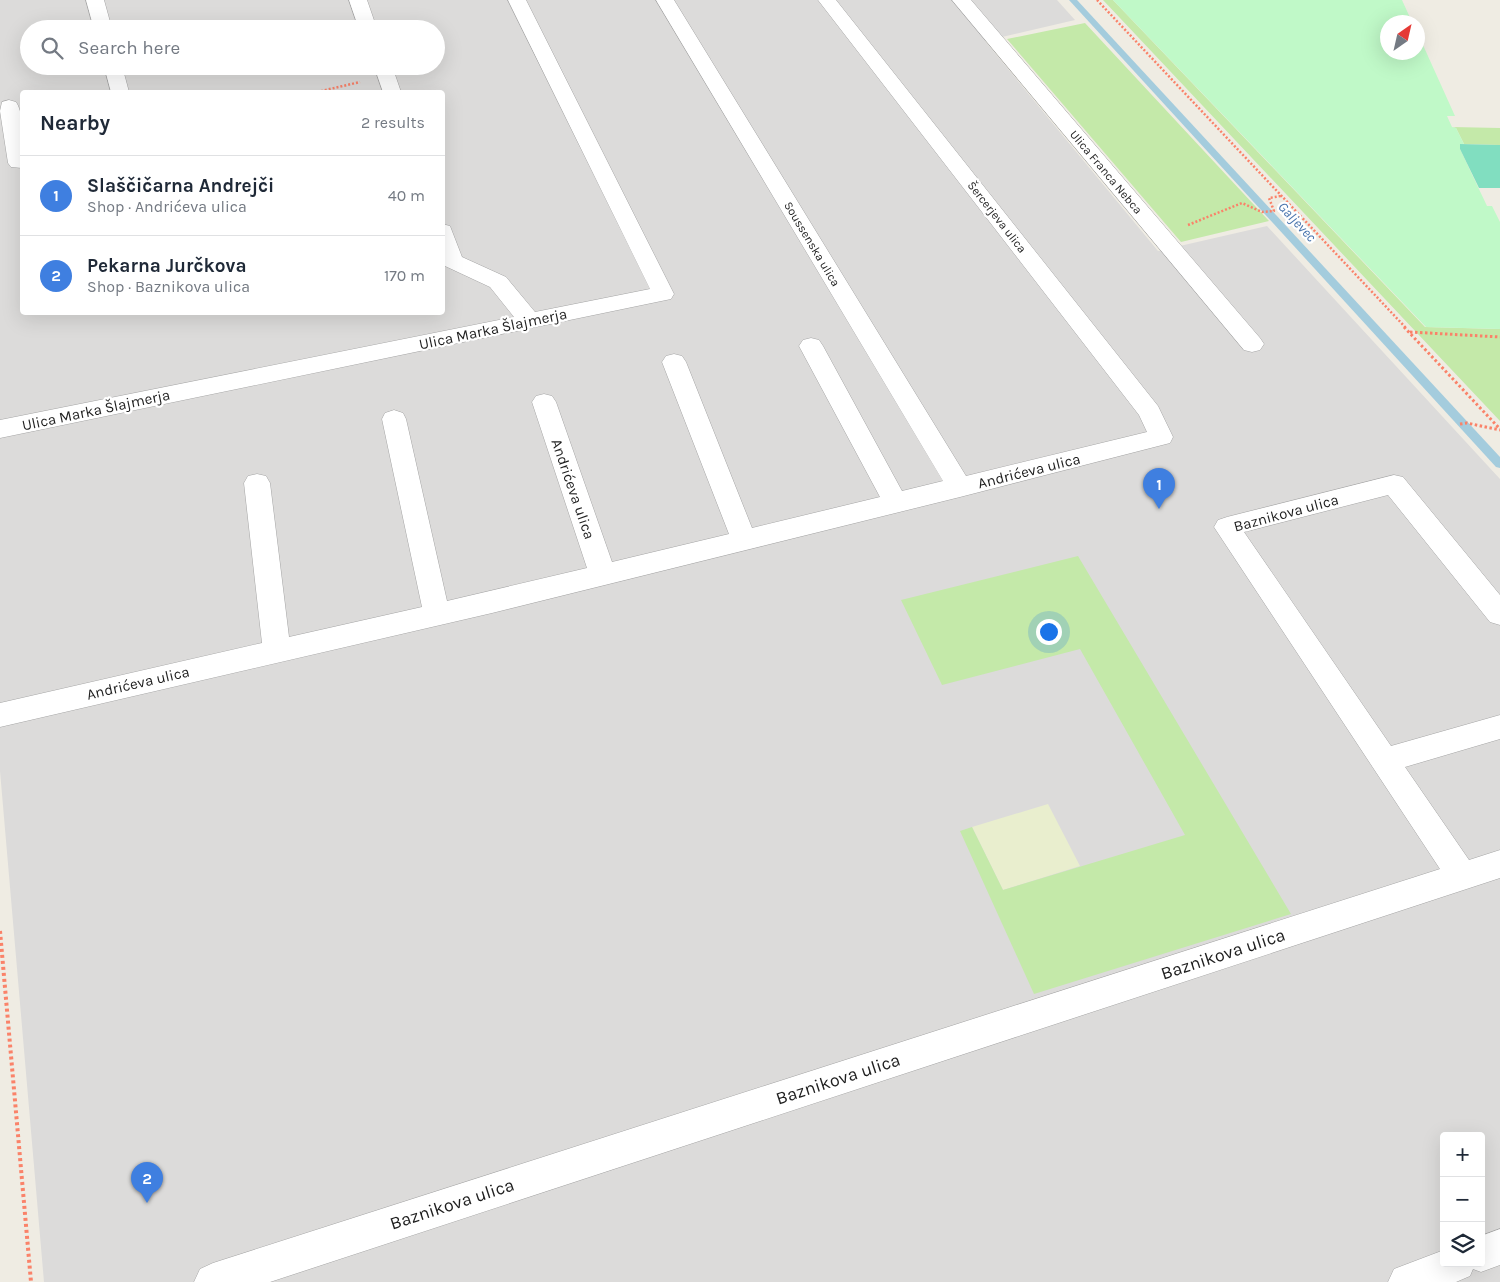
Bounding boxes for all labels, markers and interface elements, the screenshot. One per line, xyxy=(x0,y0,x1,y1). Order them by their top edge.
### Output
north arrow xyxy=(1380,15,1425,60)
search box xyxy=(20,20,445,75)
icon: search xyxy=(38,34,66,62)
text: Search here xyxy=(78,37,180,59)
text: Nearby xyxy=(40,111,110,135)
text: 2 results xyxy=(361,113,425,132)
street label: Ulica Franca Nebca xyxy=(1067,127,1145,217)
text: Slaščičarna Andrejči xyxy=(87,175,274,197)
street label: Šercerjeva ulica xyxy=(965,178,1030,256)
text: 1 xyxy=(53,186,59,205)
text: 40 m xyxy=(388,186,425,205)
text: Shop · Andrićeva ulica xyxy=(87,197,247,216)
water label: Galjevec xyxy=(1274,198,1320,246)
street label: Soussenska ulica xyxy=(781,199,843,289)
text: Pekarna Jurčkova xyxy=(87,255,247,277)
text: 2 xyxy=(51,266,61,285)
text: 170 m xyxy=(384,266,425,285)
text: Shop · Baznikova ulica xyxy=(87,277,250,296)
street label: Ulica Marka Šlajmerja xyxy=(417,304,569,354)
street label: Ulica Marka Šlajmerja xyxy=(20,385,172,435)
street label: Andrićeva ulica xyxy=(547,436,599,542)
street label: Andrićeva ulica xyxy=(976,450,1082,492)
pin: 1 xyxy=(1143,468,1175,509)
street label: Baznikova ulica xyxy=(1232,490,1340,536)
your location xyxy=(1036,619,1062,645)
street label: Andrićeva ulica xyxy=(85,662,191,704)
street label: Baznikova ulica xyxy=(1158,924,1288,984)
street label: Baznikova ulica xyxy=(773,1049,903,1109)
map controls xyxy=(1440,1132,1485,1267)
button: + xyxy=(1440,1132,1485,1177)
pin: 2 xyxy=(131,1162,163,1203)
street label: Baznikova ulica xyxy=(387,1174,517,1234)
button: − xyxy=(1440,1177,1485,1222)
button: layers xyxy=(1440,1222,1485,1267)

